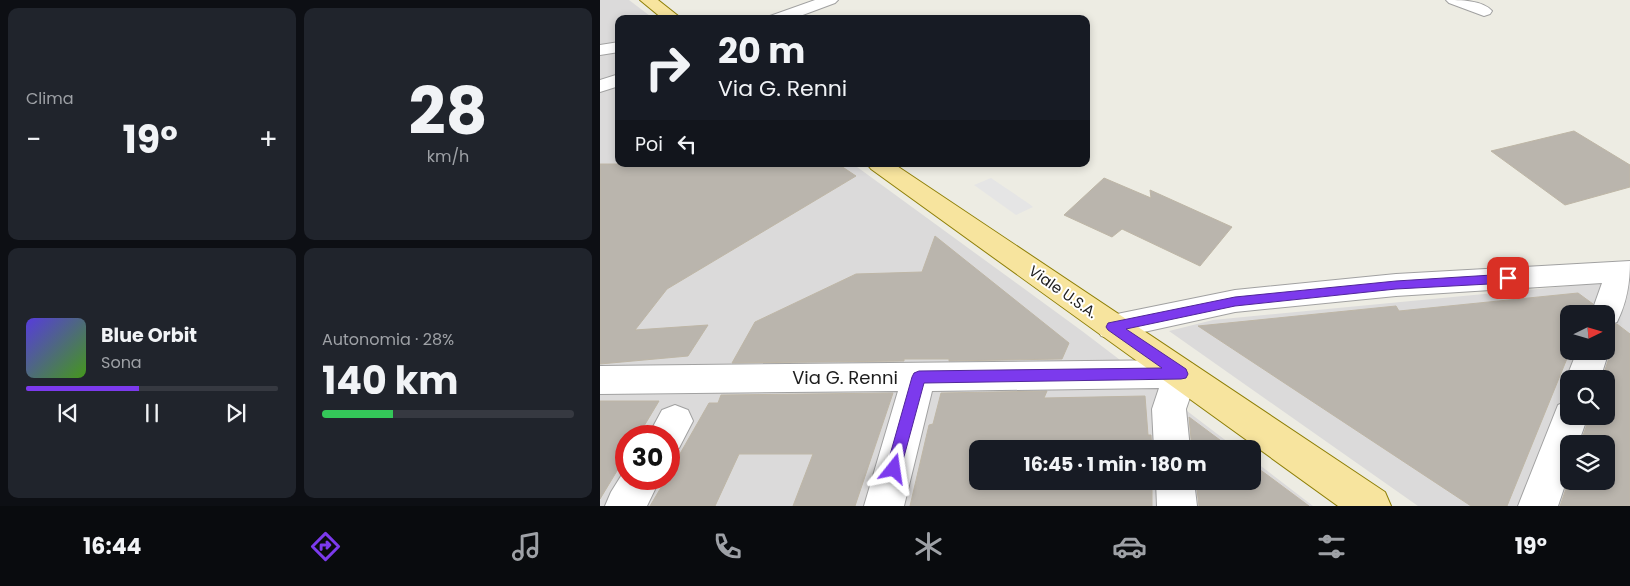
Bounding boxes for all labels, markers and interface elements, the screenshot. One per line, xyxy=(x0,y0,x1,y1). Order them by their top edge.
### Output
text: 20 m xyxy=(718,26,805,75)
icon: right xyxy=(635,35,700,100)
text: 28 xyxy=(408,66,488,157)
text: Via G. Renni xyxy=(718,73,847,104)
text: Clima xyxy=(26,87,74,110)
text: 19° xyxy=(123,113,178,166)
text: − xyxy=(26,120,41,159)
text: + xyxy=(259,120,278,159)
icon: left xyxy=(673,130,701,158)
text: Poi xyxy=(635,131,663,158)
text: km/h xyxy=(427,145,469,168)
pin xyxy=(1487,257,1529,299)
street label: Viale U.S.A. xyxy=(1025,260,1102,323)
icon: arrive xyxy=(1494,264,1522,292)
north arrow xyxy=(1560,305,1615,360)
map controls xyxy=(1560,305,1615,490)
text: Blue Orbit xyxy=(101,322,197,349)
text: Autonomia · 28% xyxy=(322,328,454,351)
text: Sona xyxy=(101,351,142,374)
text: 140 km xyxy=(322,354,459,407)
street label: Via G. Renni xyxy=(792,365,898,390)
button: search xyxy=(1560,370,1615,425)
icon: previous xyxy=(54,399,82,427)
icon: pause xyxy=(138,399,166,427)
icon: next xyxy=(222,399,250,427)
speed limit sign: 30 xyxy=(615,425,680,490)
button: layers xyxy=(1560,435,1615,490)
position arrow xyxy=(867,442,919,494)
text: 16:45 · 1 min · 180 m xyxy=(1023,451,1207,478)
icon: directions xyxy=(308,529,343,564)
icon: music xyxy=(509,529,544,564)
icon: phone xyxy=(710,529,745,564)
icon: climate xyxy=(911,529,946,564)
icon: car xyxy=(1112,529,1147,564)
icon: filters xyxy=(1314,529,1349,564)
text: 16:44 xyxy=(83,531,141,562)
text: 19° xyxy=(1515,531,1547,562)

